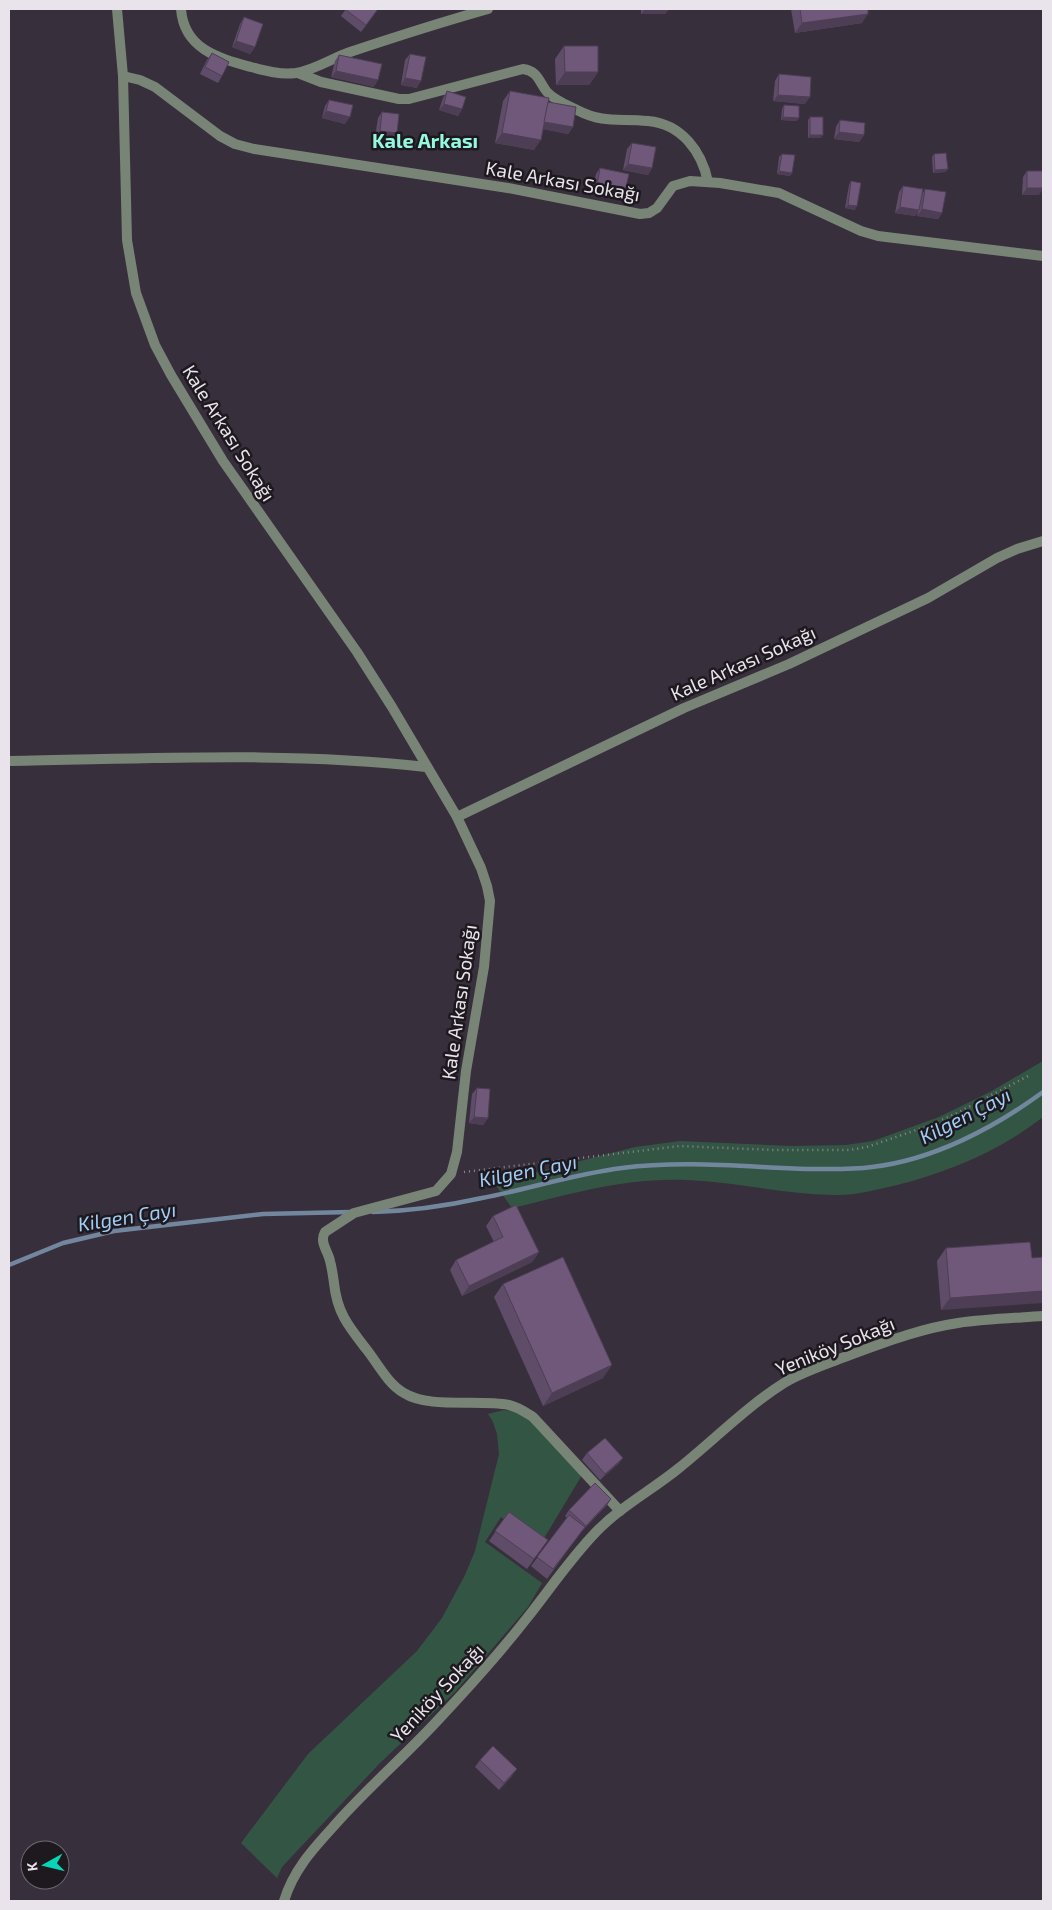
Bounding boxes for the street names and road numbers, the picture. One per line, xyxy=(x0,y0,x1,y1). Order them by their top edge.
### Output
street label: Kale Arkası Sokağı xyxy=(484,156,642,205)
street label: Kale Arkası Sokağı xyxy=(178,360,281,505)
street label: Kale Arkası Sokağı xyxy=(667,620,819,705)
street label: Kale Arkası Sokağı xyxy=(436,923,481,1081)
street label: Yeniköy Sokağı xyxy=(772,1311,898,1380)
street label: Yeniköy Sokağı xyxy=(385,1639,488,1747)

